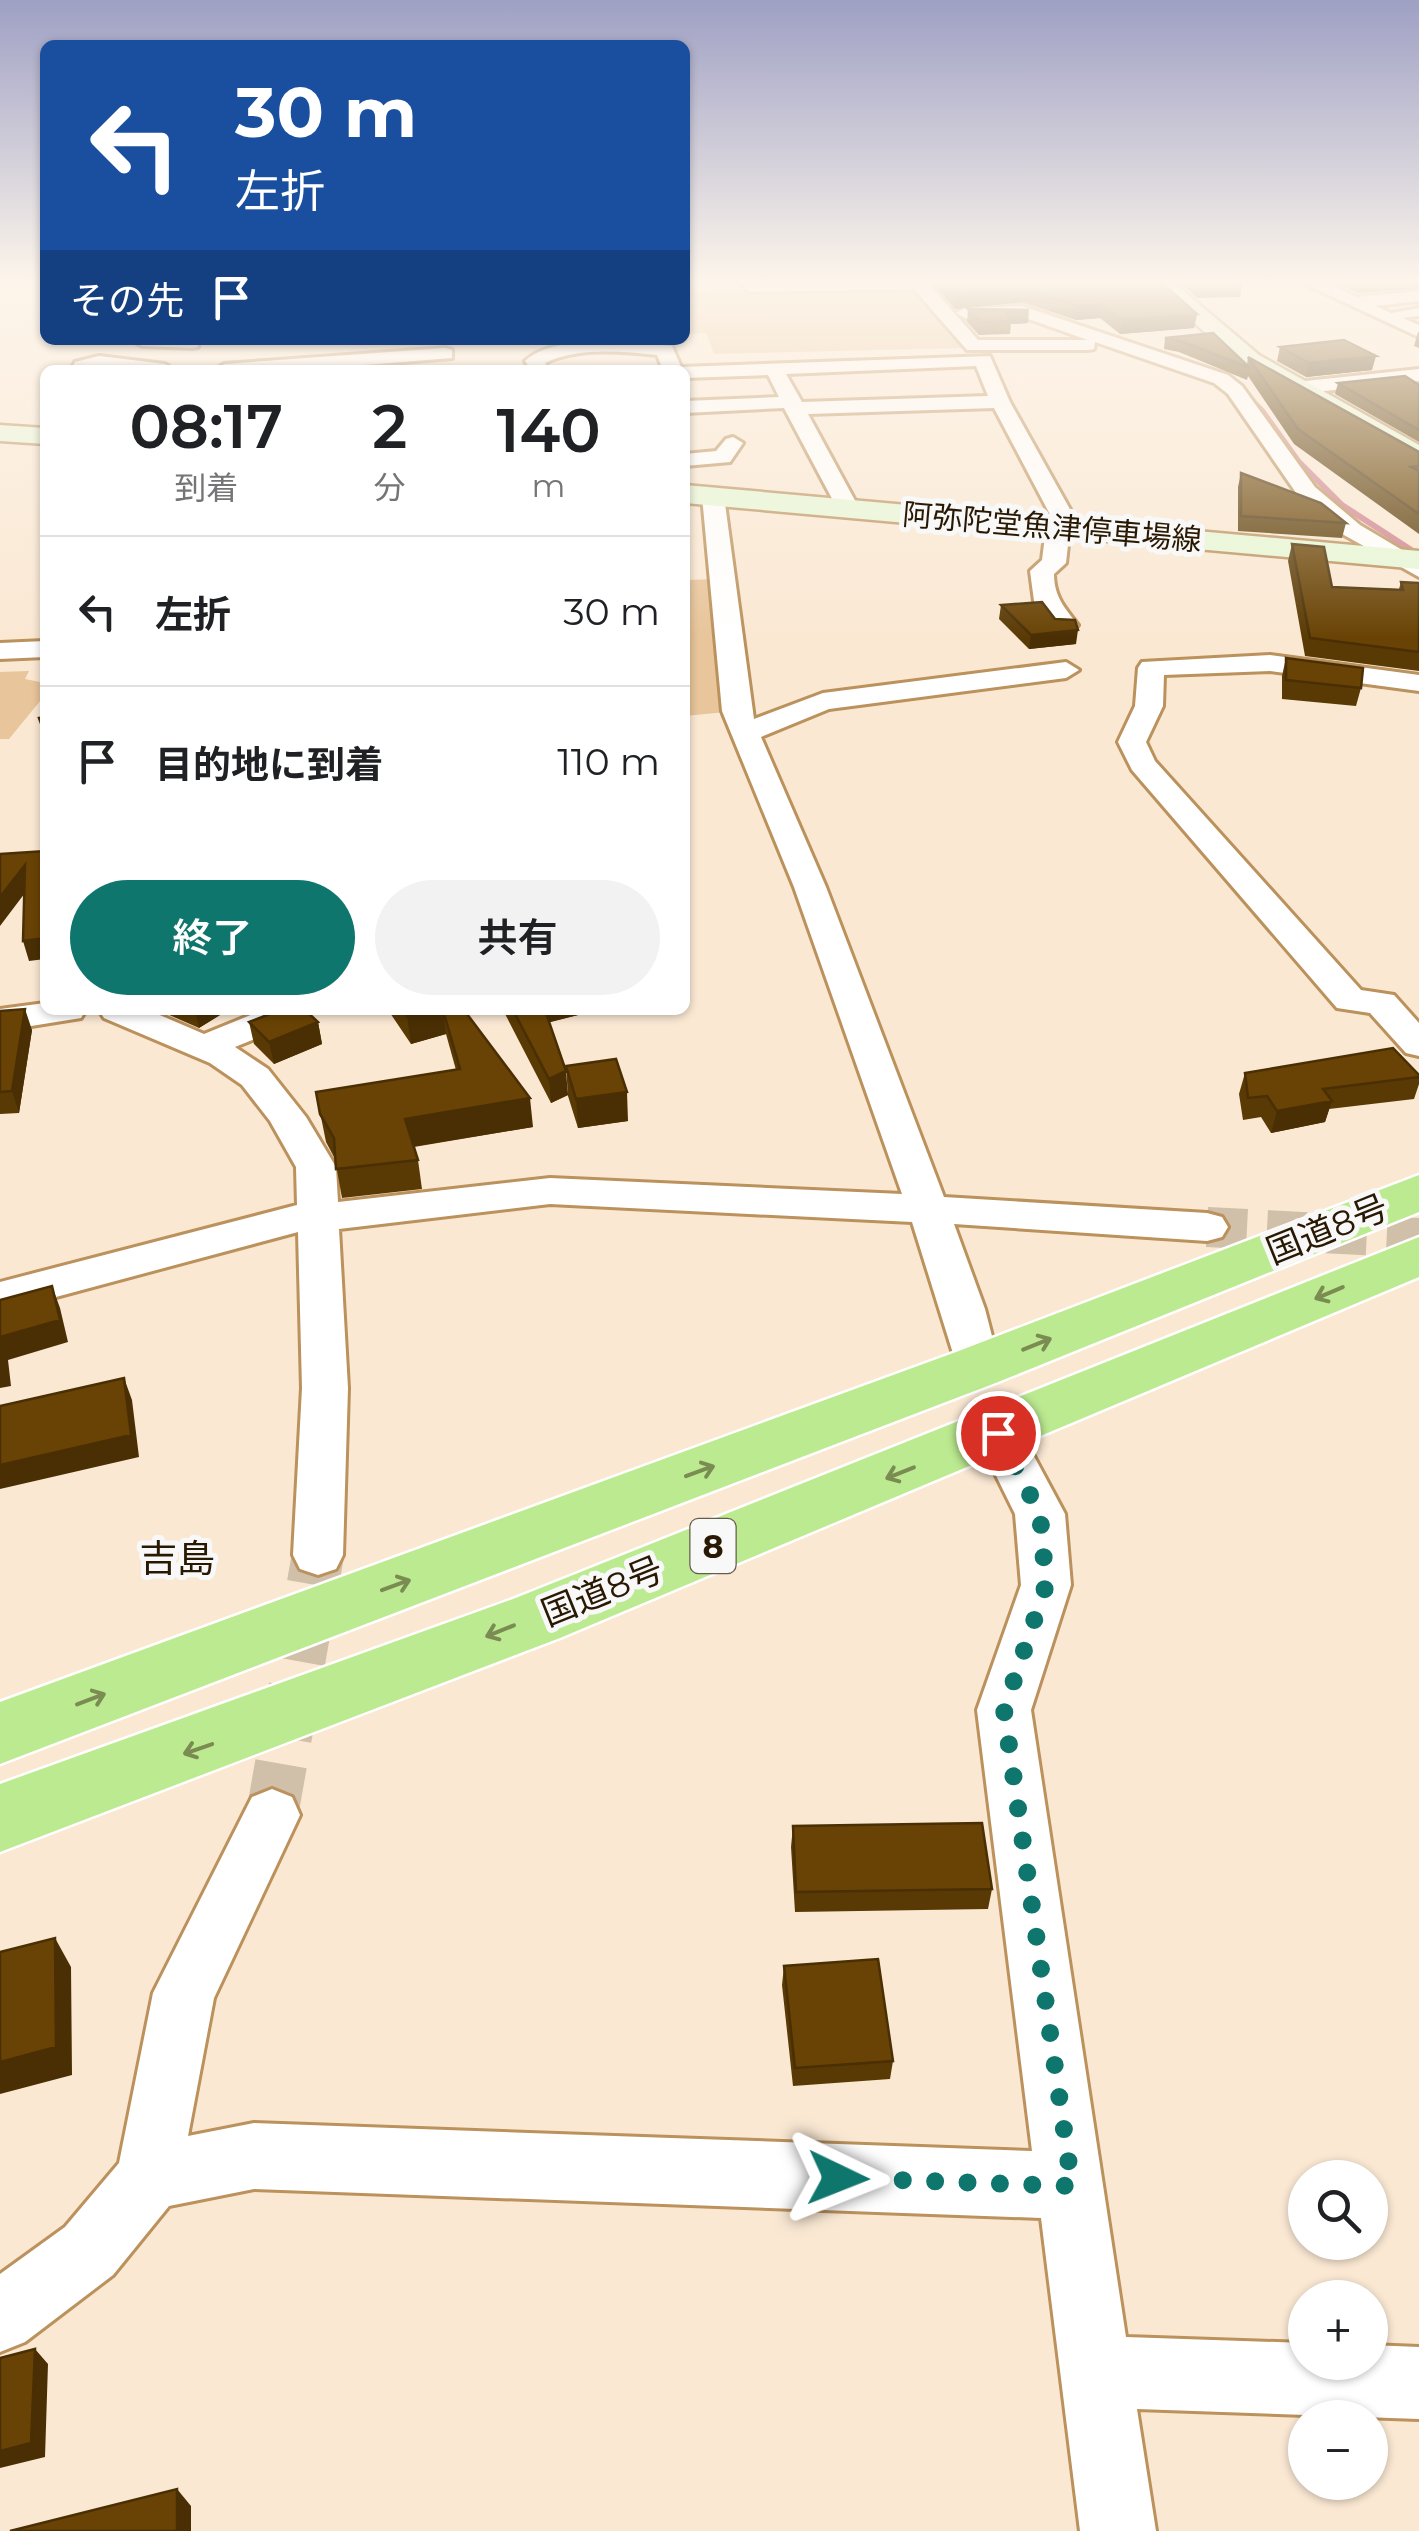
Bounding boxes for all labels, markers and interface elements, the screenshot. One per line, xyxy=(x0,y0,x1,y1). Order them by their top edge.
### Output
text: 30 m xyxy=(235,69,417,155)
icon: left xyxy=(70,80,200,210)
text: 左折 xyxy=(235,163,325,218)
icon: arrive xyxy=(204,270,259,325)
text: その先 xyxy=(70,277,184,324)
text: 08:17 xyxy=(129,390,283,463)
text: 2 xyxy=(372,390,407,463)
text: 140 xyxy=(497,394,601,467)
text: m xyxy=(532,466,566,505)
text: 到着 xyxy=(174,468,238,507)
text: 分 xyxy=(374,468,406,507)
street label: 阿弥陀堂魚津停車場線 xyxy=(901,495,1203,559)
icon: left xyxy=(70,584,125,639)
text: 30 m xyxy=(563,588,660,635)
text: 左折 xyxy=(155,591,231,638)
icon: arrive xyxy=(70,734,125,789)
text: 110 m xyxy=(557,738,660,785)
text: 目的地に到着 xyxy=(155,741,383,788)
button: 終了 xyxy=(70,880,355,995)
button: 共有 xyxy=(375,880,660,995)
street label: 国道8号 xyxy=(1260,1185,1394,1273)
one-way arrow xyxy=(1314,1286,1345,1304)
one-way arrow xyxy=(1021,1333,1052,1351)
pin xyxy=(956,1391,1041,1476)
icon: arrive xyxy=(971,1406,1026,1461)
one-way arrow xyxy=(684,1461,715,1479)
one-way arrow xyxy=(885,1465,916,1483)
road number: 8 xyxy=(690,1519,736,1573)
district label: 吉島 xyxy=(139,1535,215,1582)
street label: 国道8号 xyxy=(535,1547,669,1635)
one-way arrow xyxy=(379,1575,410,1593)
one-way arrow xyxy=(485,1623,516,1641)
one-way arrow xyxy=(76,1688,106,1706)
one-way arrow xyxy=(183,1741,214,1759)
position arrow xyxy=(786,2126,890,2230)
map controls xyxy=(1288,2160,1388,2500)
button: search xyxy=(1288,2160,1388,2260)
button: + xyxy=(1288,2280,1388,2380)
button: − xyxy=(1288,2400,1388,2500)

